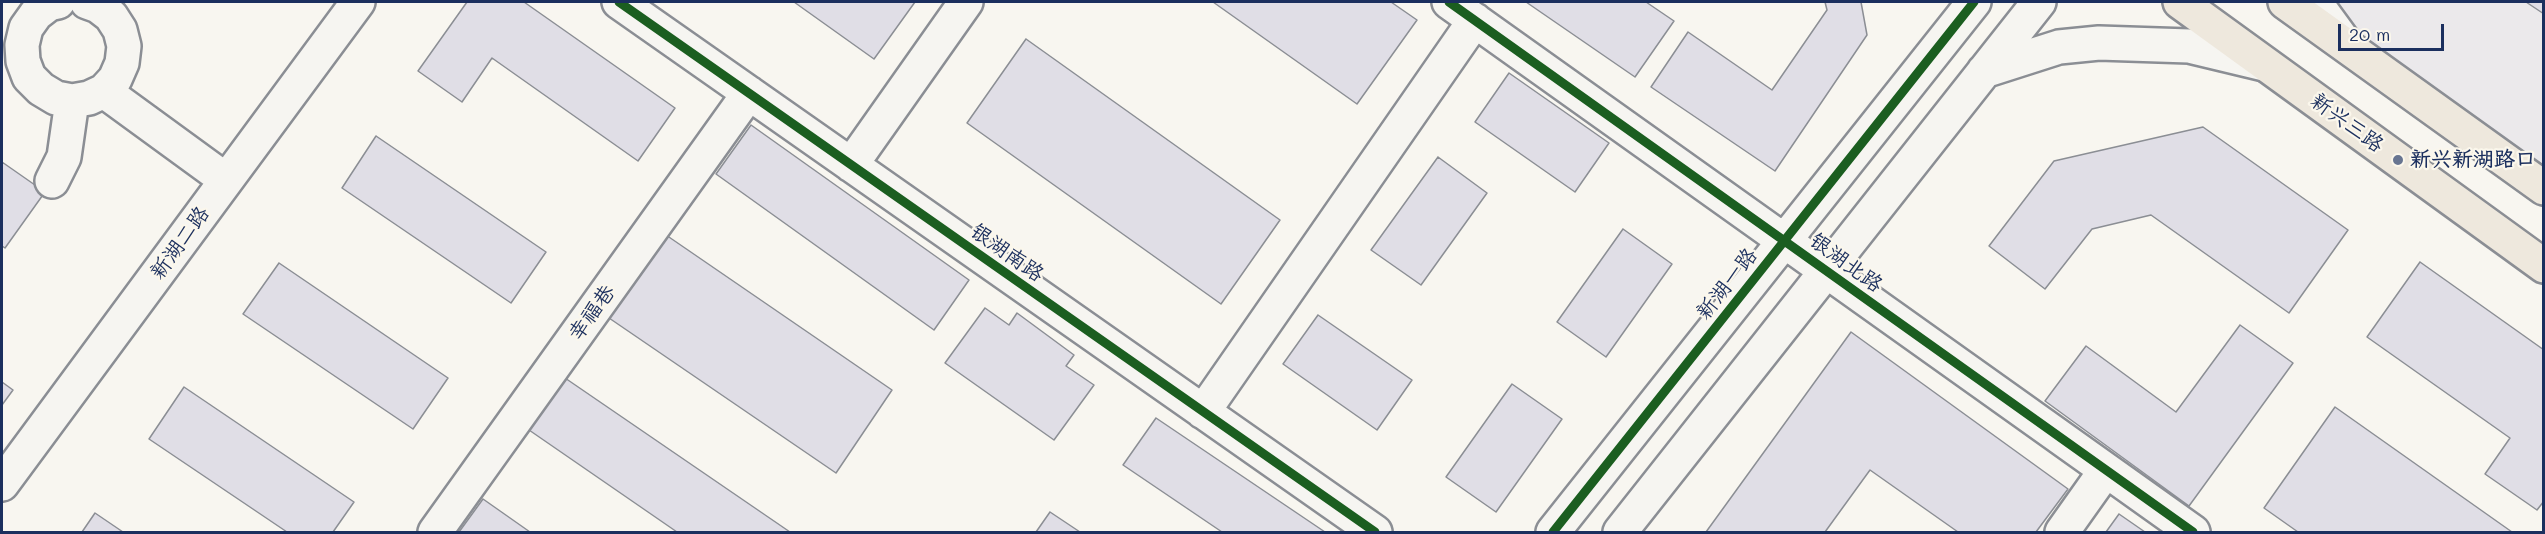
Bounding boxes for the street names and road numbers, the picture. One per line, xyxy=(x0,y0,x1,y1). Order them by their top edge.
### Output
street label: 新兴三路 xyxy=(2306,88,2388,158)
street label: 新湖二路 xyxy=(145,202,215,284)
street label: 银湖南路 xyxy=(965,219,1049,287)
street label: 银湖北路 xyxy=(1805,228,1887,298)
street label: 新湖一路 xyxy=(1691,243,1763,325)
street label: 幸福巷 xyxy=(563,280,621,346)

